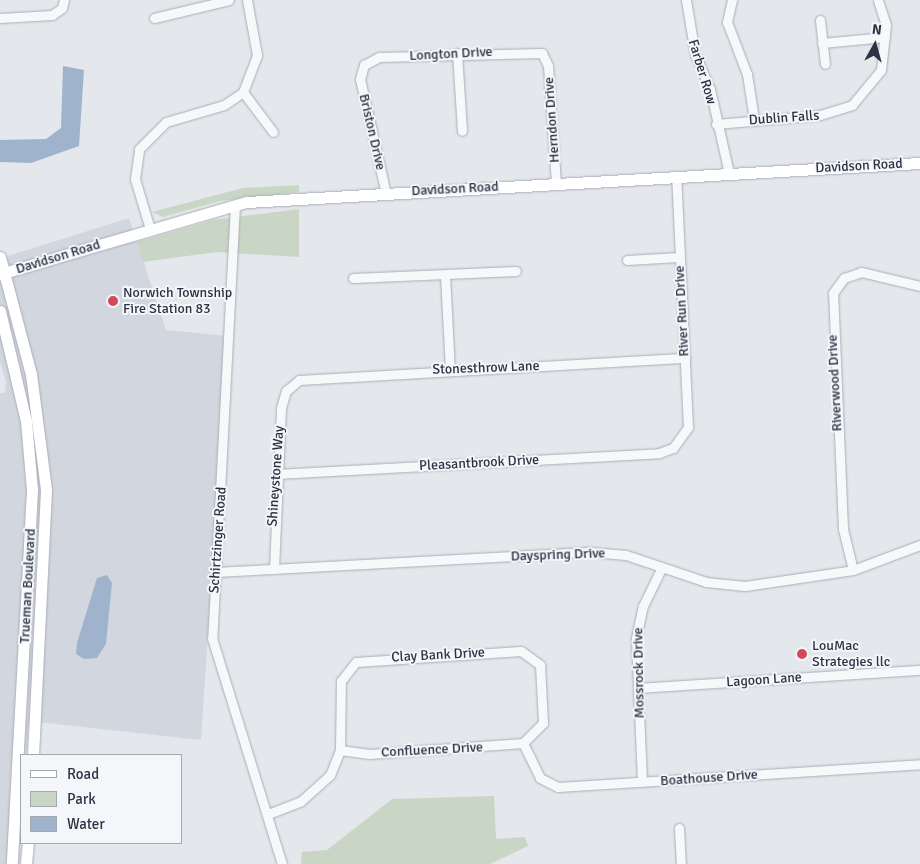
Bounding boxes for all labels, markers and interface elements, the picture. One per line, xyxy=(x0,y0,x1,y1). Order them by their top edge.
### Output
north arrow xyxy=(850,20,900,70)
text: N xyxy=(871,21,883,39)
street label: Farber Row xyxy=(684,37,720,107)
street label: Longton Drive xyxy=(409,43,493,65)
street label: Herndon Drive xyxy=(541,77,563,163)
street label: Briston Drive xyxy=(355,92,389,172)
street label: Dublin Falls xyxy=(748,107,820,129)
street label: Davidson Road xyxy=(815,155,903,177)
street label: Davidson Road xyxy=(411,178,499,200)
street label: Davidson Road xyxy=(14,236,102,278)
street label: River Run Drive xyxy=(671,265,693,357)
place label: Norwich Township Fire Station 83 xyxy=(123,285,232,318)
marker: Norwich Township Fire Station 83 xyxy=(107,295,119,307)
street label: Riverwood Drive xyxy=(824,334,846,432)
street label: Stonesthrow Lane xyxy=(432,358,540,378)
street label: Shineystone Way xyxy=(264,425,288,527)
street label: Pleasantbrook Drive xyxy=(419,451,539,475)
street label: Schirtzinger Road xyxy=(206,486,230,594)
street label: Trueman Boulevard xyxy=(17,528,39,644)
street label: Dayspring Drive xyxy=(510,545,606,565)
street label: Mossrock Drive xyxy=(630,627,648,719)
place label: LouMac Strategies llc xyxy=(812,638,890,670)
street label: Clay Bank Drive xyxy=(391,644,485,666)
marker: LouMac Strategies llc xyxy=(796,648,808,660)
street label: Lagoon Lane xyxy=(726,669,802,691)
street label: Confluence Drive xyxy=(381,739,483,761)
legend xyxy=(20,754,182,844)
text: Road xyxy=(67,765,99,783)
street label: Boathouse Drive xyxy=(660,766,758,790)
text: Park xyxy=(67,790,96,808)
text: Water xyxy=(67,815,105,833)

